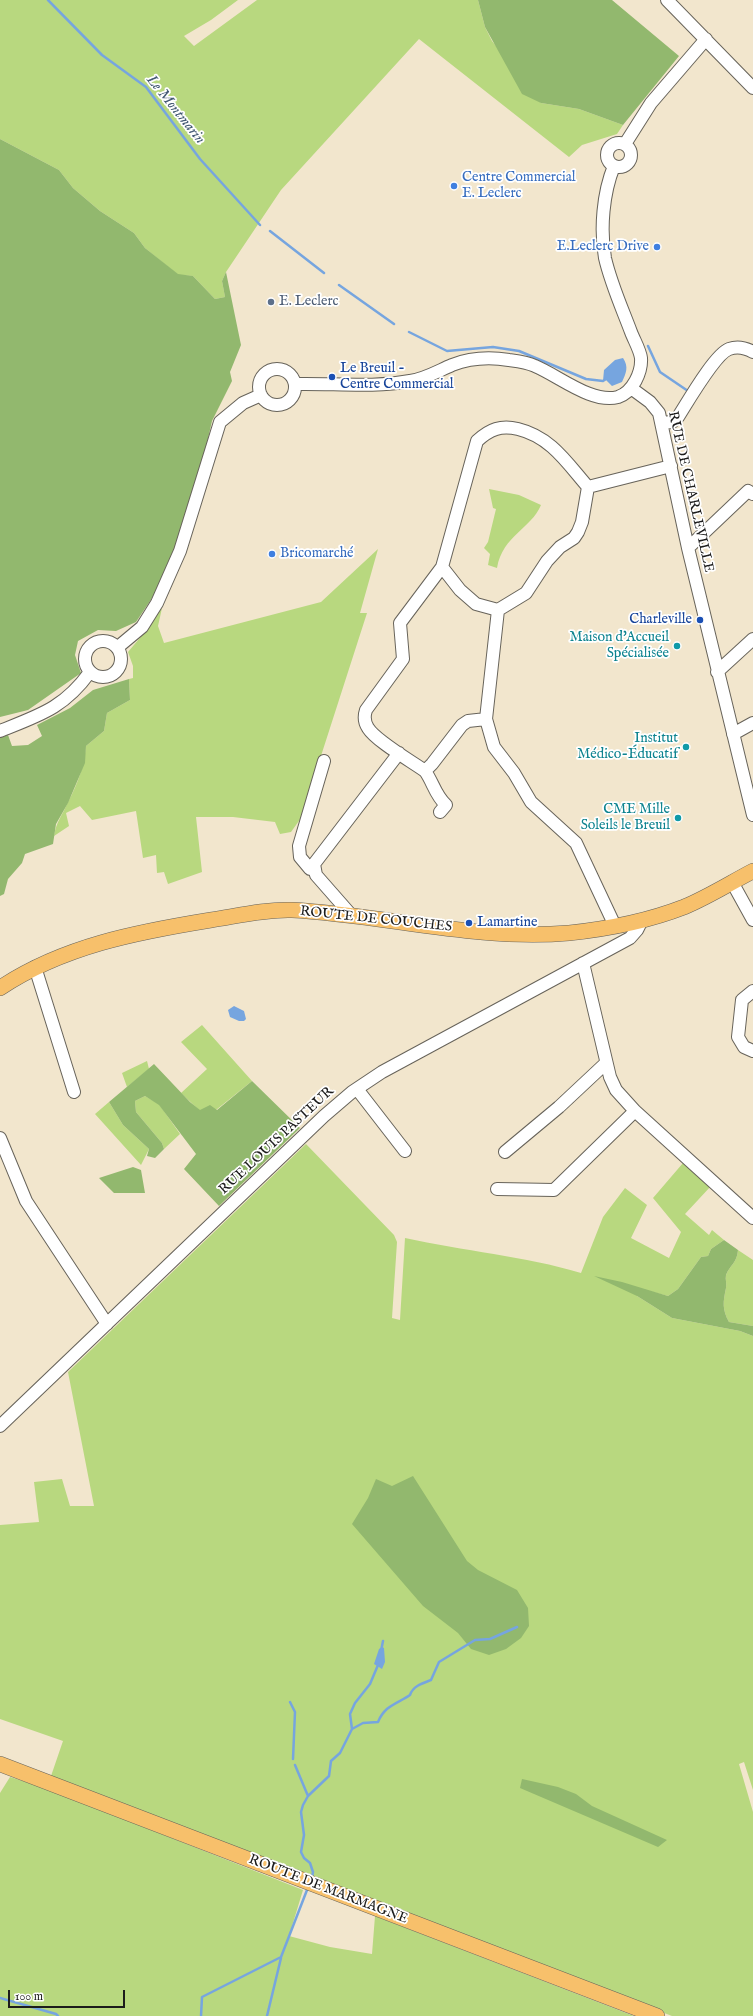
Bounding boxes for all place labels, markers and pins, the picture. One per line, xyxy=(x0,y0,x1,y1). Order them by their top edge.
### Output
place label: Centre Commercial E. Leclerc xyxy=(462,170,576,202)
marker: Centre Commercial E. Leclerc xyxy=(449,181,459,191)
place label: E.Leclerc Drive xyxy=(557,239,649,255)
marker: E.Leclerc Drive xyxy=(652,242,662,252)
place label: E. Leclerc xyxy=(279,294,339,310)
marker: E. Leclerc xyxy=(266,297,276,307)
place label: Le Breuil - Centre Commercial xyxy=(340,361,454,394)
marker: Le Breuil - Centre Commercial xyxy=(327,372,337,382)
place label: Bricomarché xyxy=(280,546,354,562)
marker: Bricomarché xyxy=(267,549,277,559)
place label: Charleville xyxy=(629,612,692,628)
marker: Charleville xyxy=(695,615,705,625)
place label: Maison d'Accueil Spécialisée xyxy=(570,630,669,662)
marker: Maison d'Accueil Spécialisée xyxy=(672,641,682,651)
place label: Institut Médico-Éducatif xyxy=(577,731,678,764)
marker: Institut Médico-Éducatif xyxy=(681,742,691,752)
place label: CME Mille Soleils le Breuil xyxy=(581,802,670,834)
marker: CME Mille Soleils le Breuil xyxy=(673,813,683,823)
place label: Lamartine xyxy=(477,915,537,931)
marker: Lamartine xyxy=(464,918,474,928)

